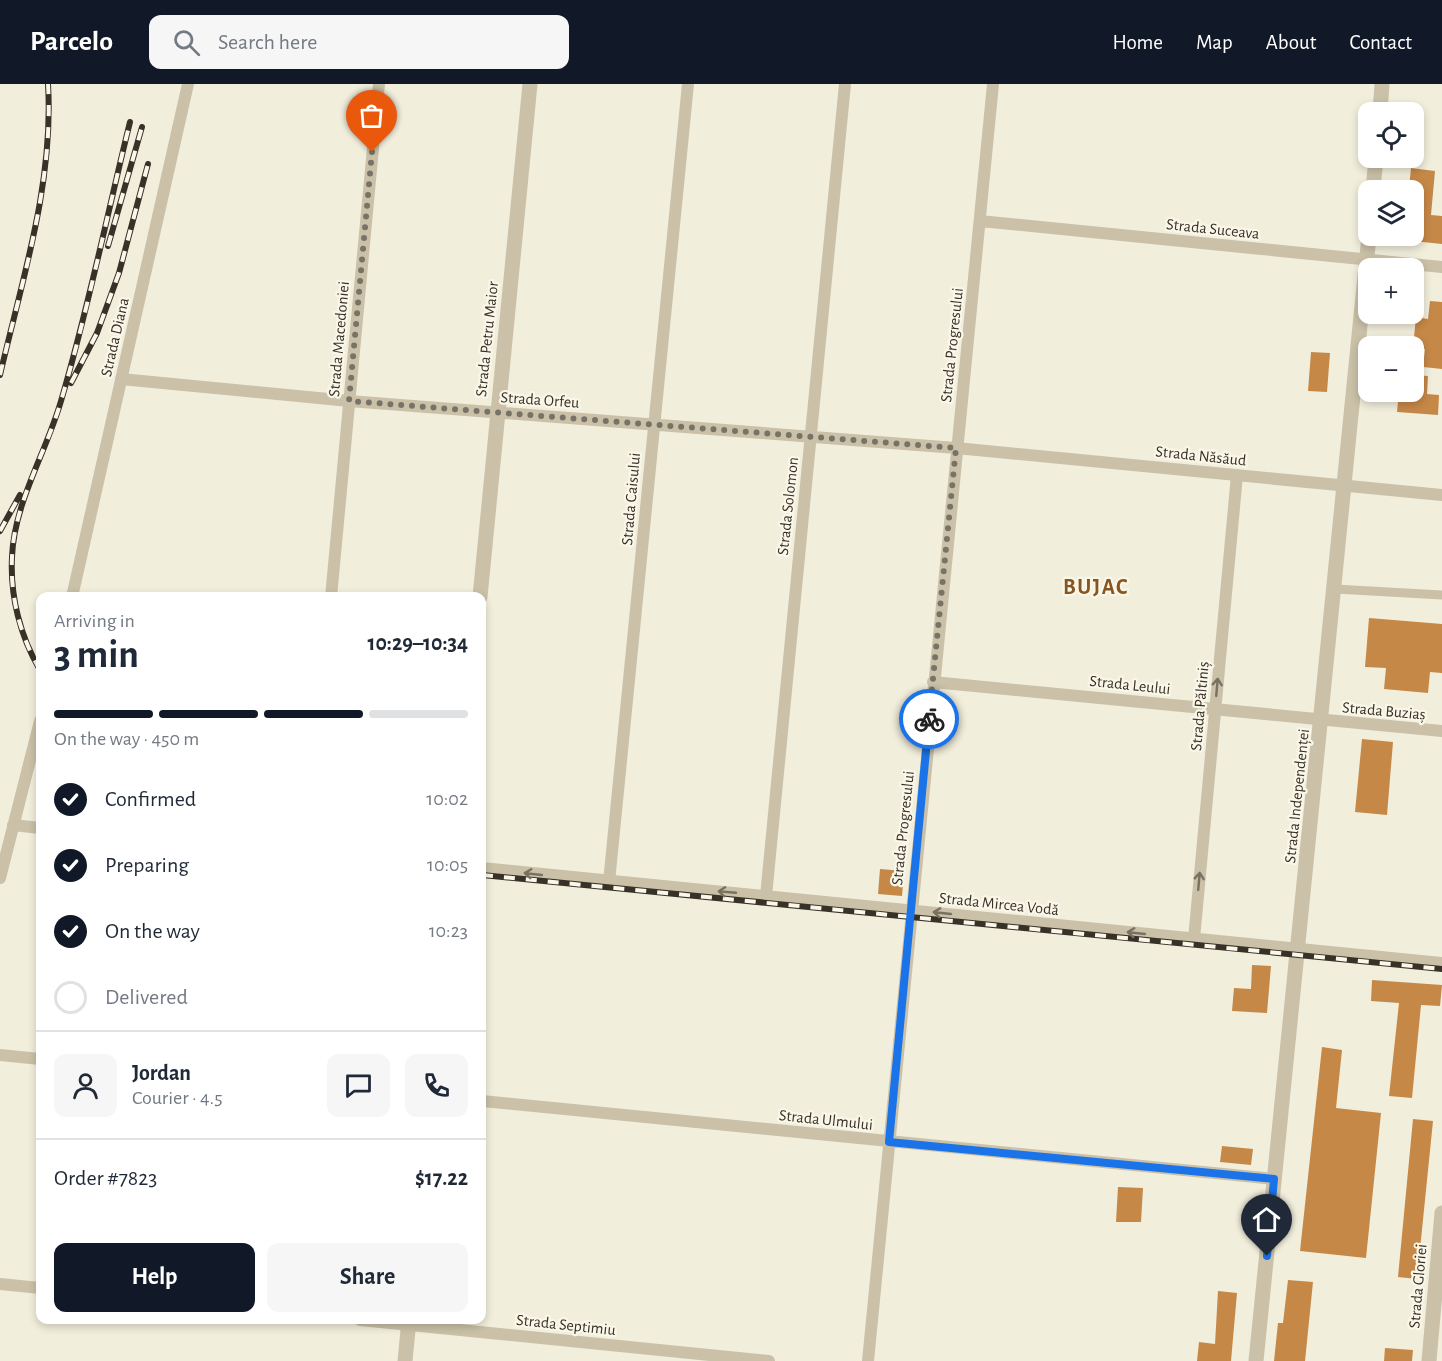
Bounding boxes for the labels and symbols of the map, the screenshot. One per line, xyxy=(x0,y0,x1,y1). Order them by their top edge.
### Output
pin xyxy=(346,90,397,152)
street label: Strada Suceava xyxy=(1165,216,1260,242)
street label: Strada Petru Maior xyxy=(473,280,501,398)
street label: Strada Macedoniei xyxy=(326,281,352,398)
street label: Strada Progresului xyxy=(938,287,966,403)
street label: Strada Diana xyxy=(98,296,132,378)
street label: Strada Orfeu xyxy=(500,389,580,411)
street label: Strada Năsăud xyxy=(1155,443,1247,469)
street label: Strada Caisului xyxy=(619,452,643,546)
street label: Strada Solomon xyxy=(775,456,801,556)
district label: BUJAC xyxy=(1063,576,1129,598)
street label: Strada Păltiniș xyxy=(1188,661,1214,752)
street label: Strada Leului xyxy=(1089,673,1171,697)
one-way arrow xyxy=(1212,677,1223,697)
courier xyxy=(899,689,959,749)
street label: Strada Buziaș xyxy=(1341,699,1426,725)
street label: Strada Independenței xyxy=(1282,728,1314,864)
street label: Strada Progresului xyxy=(889,770,917,886)
one-way arrow xyxy=(523,868,543,879)
one-way arrow xyxy=(1194,871,1205,891)
one-way arrow xyxy=(717,887,737,898)
street label: Strada Mircea Vodă xyxy=(938,890,1060,918)
one-way arrow xyxy=(932,907,952,918)
one-way arrow xyxy=(1126,927,1146,938)
street label: Strada Ulmului xyxy=(778,1107,874,1133)
pin xyxy=(1241,1194,1292,1256)
street label: Strada Gloriei xyxy=(1406,1243,1430,1329)
street label: Strada Septimiu xyxy=(515,1312,616,1338)

